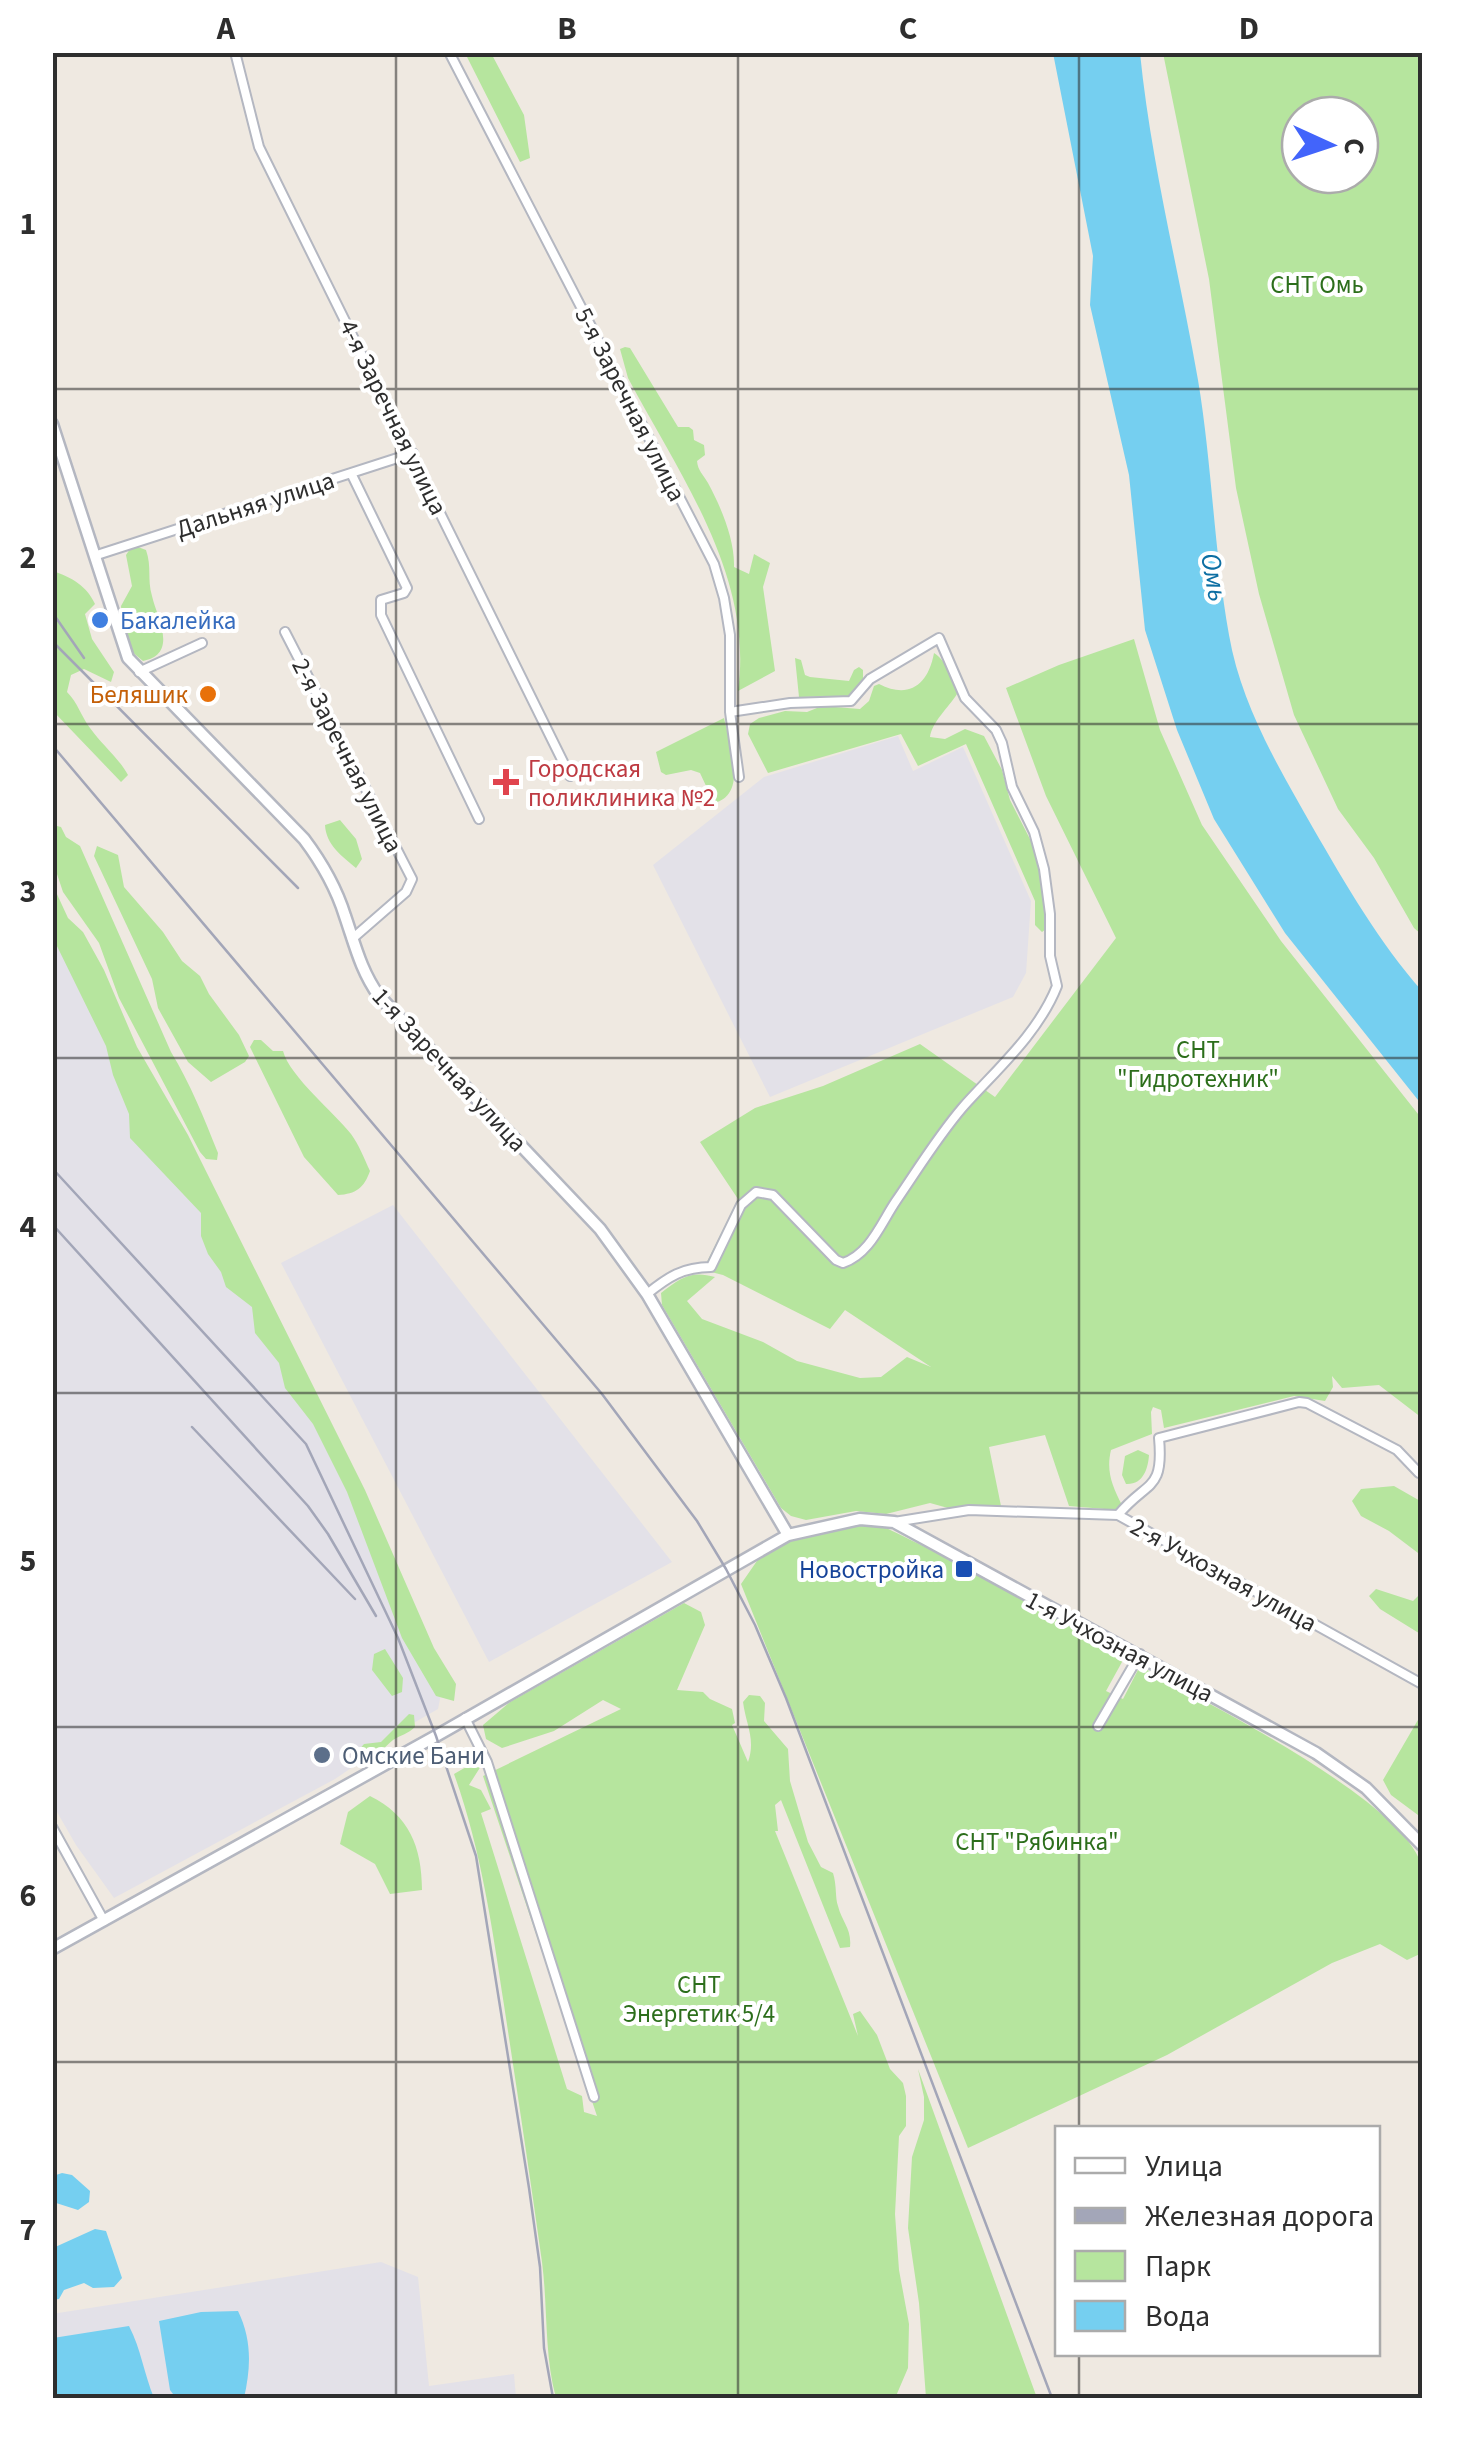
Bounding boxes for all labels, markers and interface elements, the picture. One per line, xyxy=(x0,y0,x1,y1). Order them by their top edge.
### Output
text: A xyxy=(216,6,236,52)
text: B xyxy=(557,6,577,52)
text: C xyxy=(899,6,917,52)
text: D xyxy=(1239,6,1259,52)
north arrow xyxy=(1280,95,1380,195)
text: С xyxy=(1334,137,1374,155)
text: 1 xyxy=(20,201,36,247)
park label: СНТ Омь xyxy=(1270,267,1364,303)
street label: 5-я Заречная улица xyxy=(566,301,695,508)
street label: 4-я Заречная улица xyxy=(330,314,456,521)
street label: Дальняя улица xyxy=(171,462,339,548)
text: 2 xyxy=(20,535,36,581)
water label: Омь xyxy=(1190,550,1238,605)
place label: Бакалейка xyxy=(120,603,236,639)
marker: Бакалейка xyxy=(89,609,111,631)
street label: 2-я Заречная улица xyxy=(283,652,412,859)
place label: Беляшик xyxy=(90,677,189,713)
marker: Беляшик xyxy=(197,683,219,705)
place label: Городская поликлиника №2 xyxy=(528,751,715,816)
marker: Городская поликлиника №2 xyxy=(493,769,519,795)
text: 3 xyxy=(20,869,36,915)
street label: 1-я Заречная улица xyxy=(363,979,535,1160)
park label: СНТ "Гидротехник" xyxy=(1117,1032,1279,1097)
text: 4 xyxy=(20,1204,37,1250)
street label: 2-я Учхозная улица xyxy=(1124,1509,1323,1641)
text: 5 xyxy=(20,1538,36,1584)
place label: Новостройка xyxy=(799,1552,944,1588)
marker: Новостройка xyxy=(953,1558,975,1580)
street label: 1-я Учхозная улица xyxy=(1019,1582,1220,1712)
place label: Омские Бани xyxy=(342,1738,485,1774)
marker: Омские Бани xyxy=(311,1744,333,1766)
park label: СНТ "Рябинка" xyxy=(955,1824,1119,1860)
text: 6 xyxy=(20,1873,36,1919)
park label: СНТ Энергетик 5/4 xyxy=(623,1967,775,2032)
legend xyxy=(1055,2126,1380,2356)
text: Улица xyxy=(1145,2145,1223,2188)
text: Железная дорога xyxy=(1145,2195,1374,2238)
text: 7 xyxy=(20,2207,36,2253)
text: Парк xyxy=(1145,2245,1211,2288)
text: Вода xyxy=(1145,2295,1210,2338)

